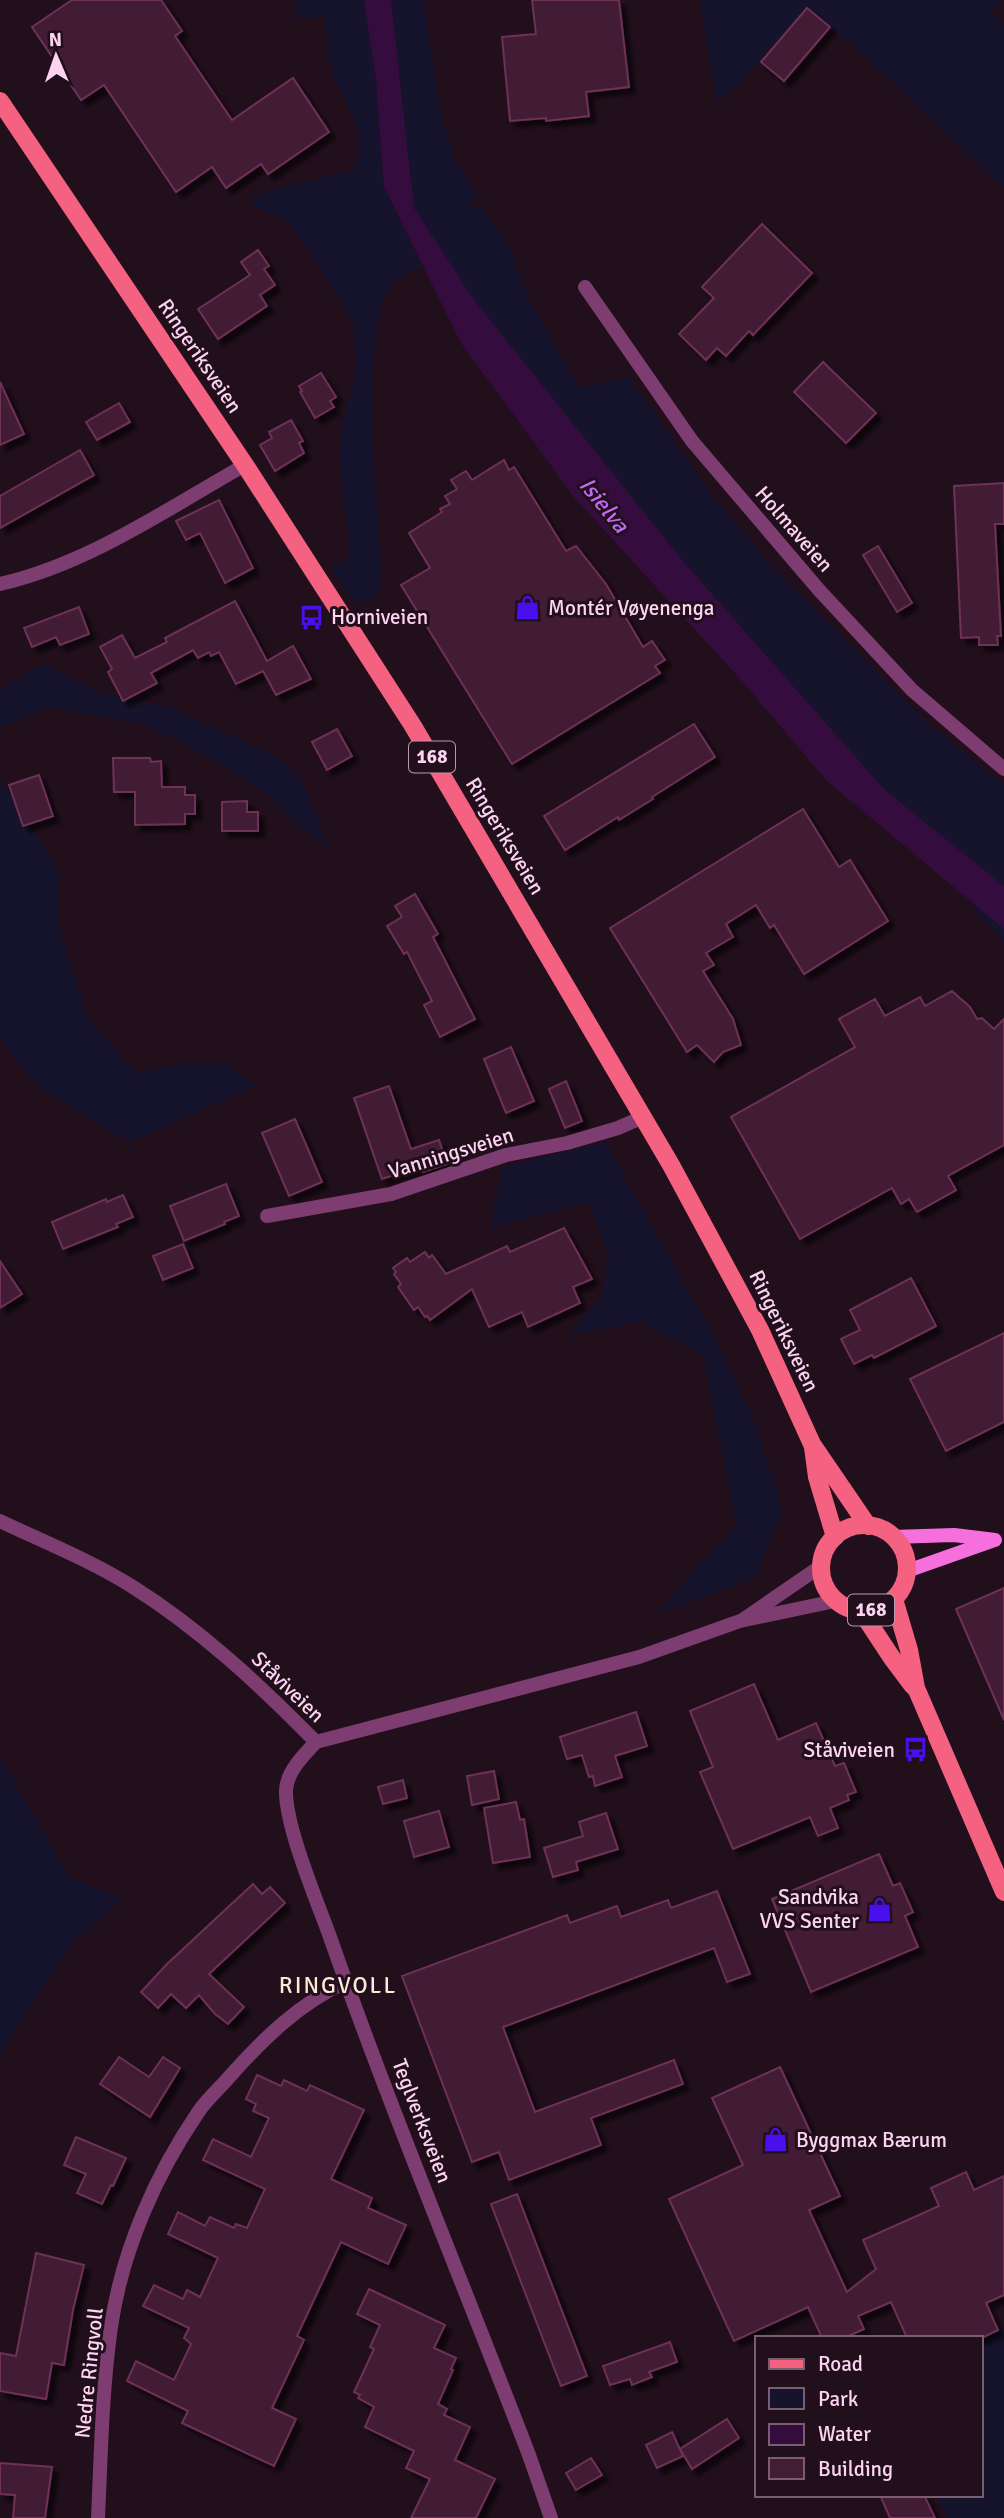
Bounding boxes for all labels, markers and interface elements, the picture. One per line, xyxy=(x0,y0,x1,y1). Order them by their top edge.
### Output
north arrow xyxy=(21,21,91,91)
text: N xyxy=(48,28,62,52)
street label: Ringeriksveien xyxy=(152,294,248,418)
water label: Isielva xyxy=(573,471,636,540)
street label: Holmaveien xyxy=(749,481,839,577)
shop icon: Montér Vøyenenga xyxy=(514,594,542,622)
place label: Montér Vøyenenga xyxy=(548,595,714,621)
bus stop icon: Horniveien xyxy=(297,603,325,631)
place label: Horniveien xyxy=(331,604,428,630)
road number: 168 xyxy=(409,742,455,772)
street label: Ringeriksveien xyxy=(460,773,550,899)
street label: Vanningsveien xyxy=(385,1122,517,1184)
street label: Ringeriksveien xyxy=(743,1266,825,1396)
road number: 168 xyxy=(848,1594,894,1626)
street label: Ståviveien xyxy=(246,1646,330,1728)
bus stop icon: Ståviveien xyxy=(901,1736,929,1764)
place label: Ståviveien xyxy=(803,1737,895,1763)
place label: Sandvika VVS Senter xyxy=(760,1884,859,1934)
shop icon: Sandvika VVS Senter xyxy=(865,1895,893,1923)
district label: RINGVOLL xyxy=(279,1971,397,2000)
street label: Teglverksveien xyxy=(386,2055,458,2187)
shop icon: Byggmax Bærum xyxy=(762,2126,790,2154)
place label: Byggmax Bærum xyxy=(796,2127,947,2153)
street label: Nedre Ringvoll xyxy=(69,2306,109,2440)
legend xyxy=(755,2336,983,2497)
text: Road xyxy=(818,2351,863,2377)
text: Park xyxy=(818,2386,859,2412)
text: Water xyxy=(818,2421,871,2447)
text: Building xyxy=(818,2456,893,2482)

